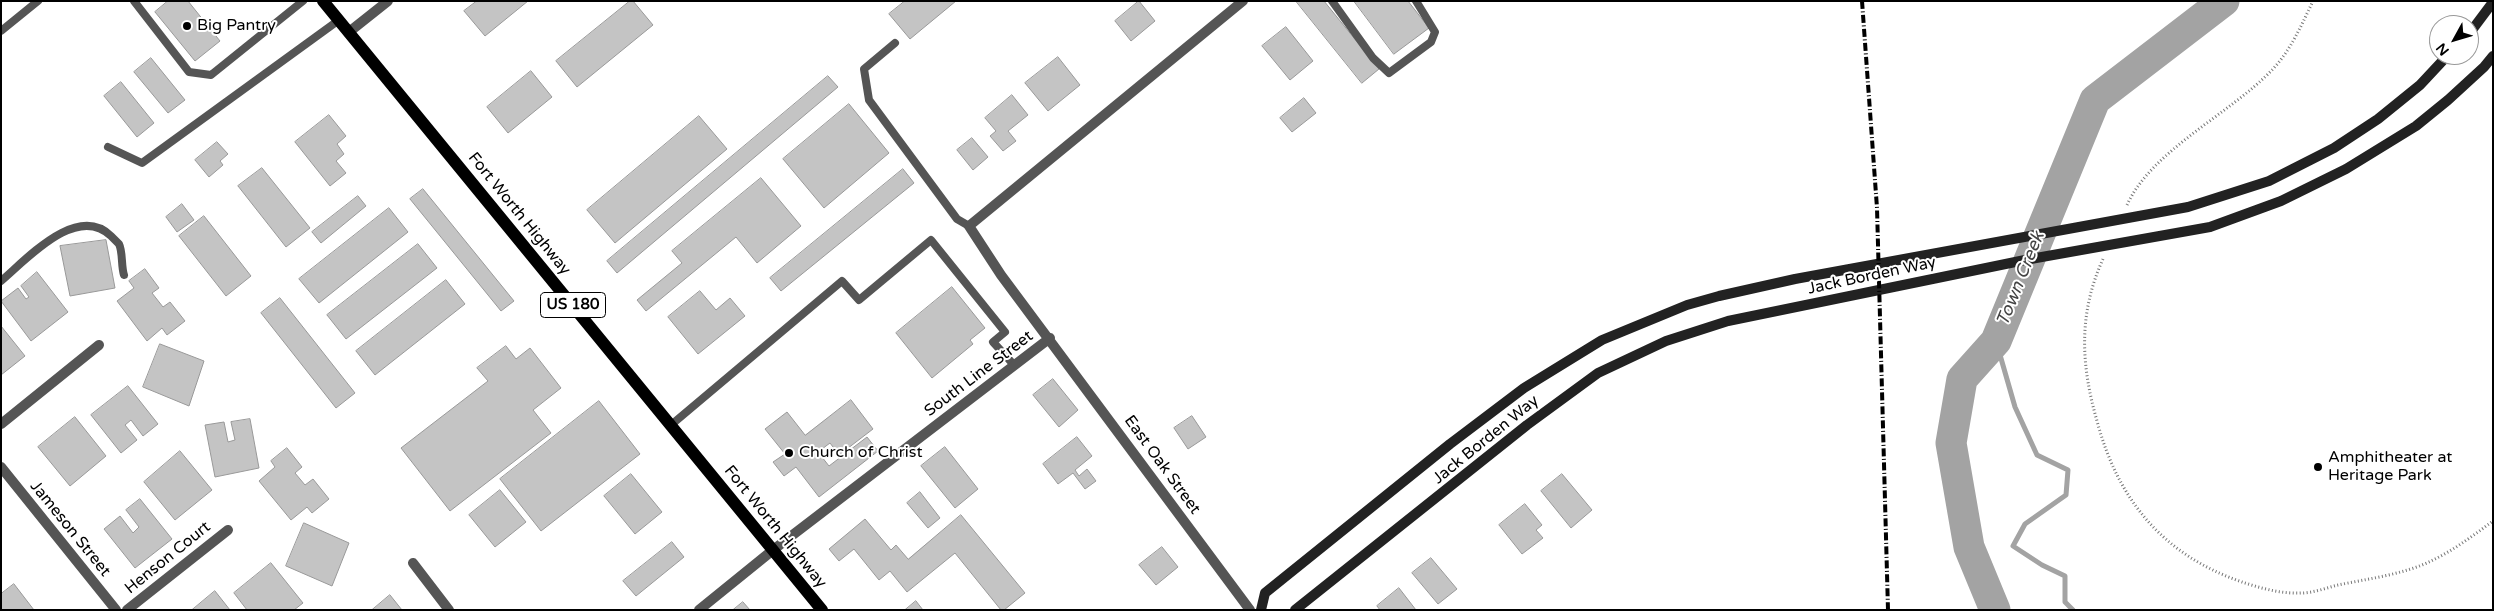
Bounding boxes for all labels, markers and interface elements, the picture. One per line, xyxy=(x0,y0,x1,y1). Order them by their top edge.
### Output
north arrow xyxy=(2429,15,2479,65)
place label: Big Pantry xyxy=(197,16,276,36)
marker: Big Pantry xyxy=(181,20,193,32)
text: N xyxy=(2433,39,2453,59)
street label: Fort Worth Highway xyxy=(464,149,574,279)
water label: Town Creek xyxy=(1992,229,2050,329)
street label: Jack Borden Way xyxy=(1806,253,1938,299)
road number: US 180 xyxy=(540,292,606,318)
street label: South Line Street xyxy=(921,327,1037,421)
street label: Jack Borden Way xyxy=(1429,391,1543,489)
street label: East Oak Street xyxy=(1120,412,1204,518)
place label: Church of Christ xyxy=(799,443,922,463)
marker: Church of Christ xyxy=(783,447,795,459)
place label: Amphitheater at Heritage Park xyxy=(2328,448,2452,486)
marker: Amphitheater at Heritage Park xyxy=(2312,461,2324,473)
street label: Fort Worth Highway xyxy=(720,462,830,592)
street label: Jameson Street xyxy=(26,477,114,581)
street label: Henson Court xyxy=(121,518,215,598)

